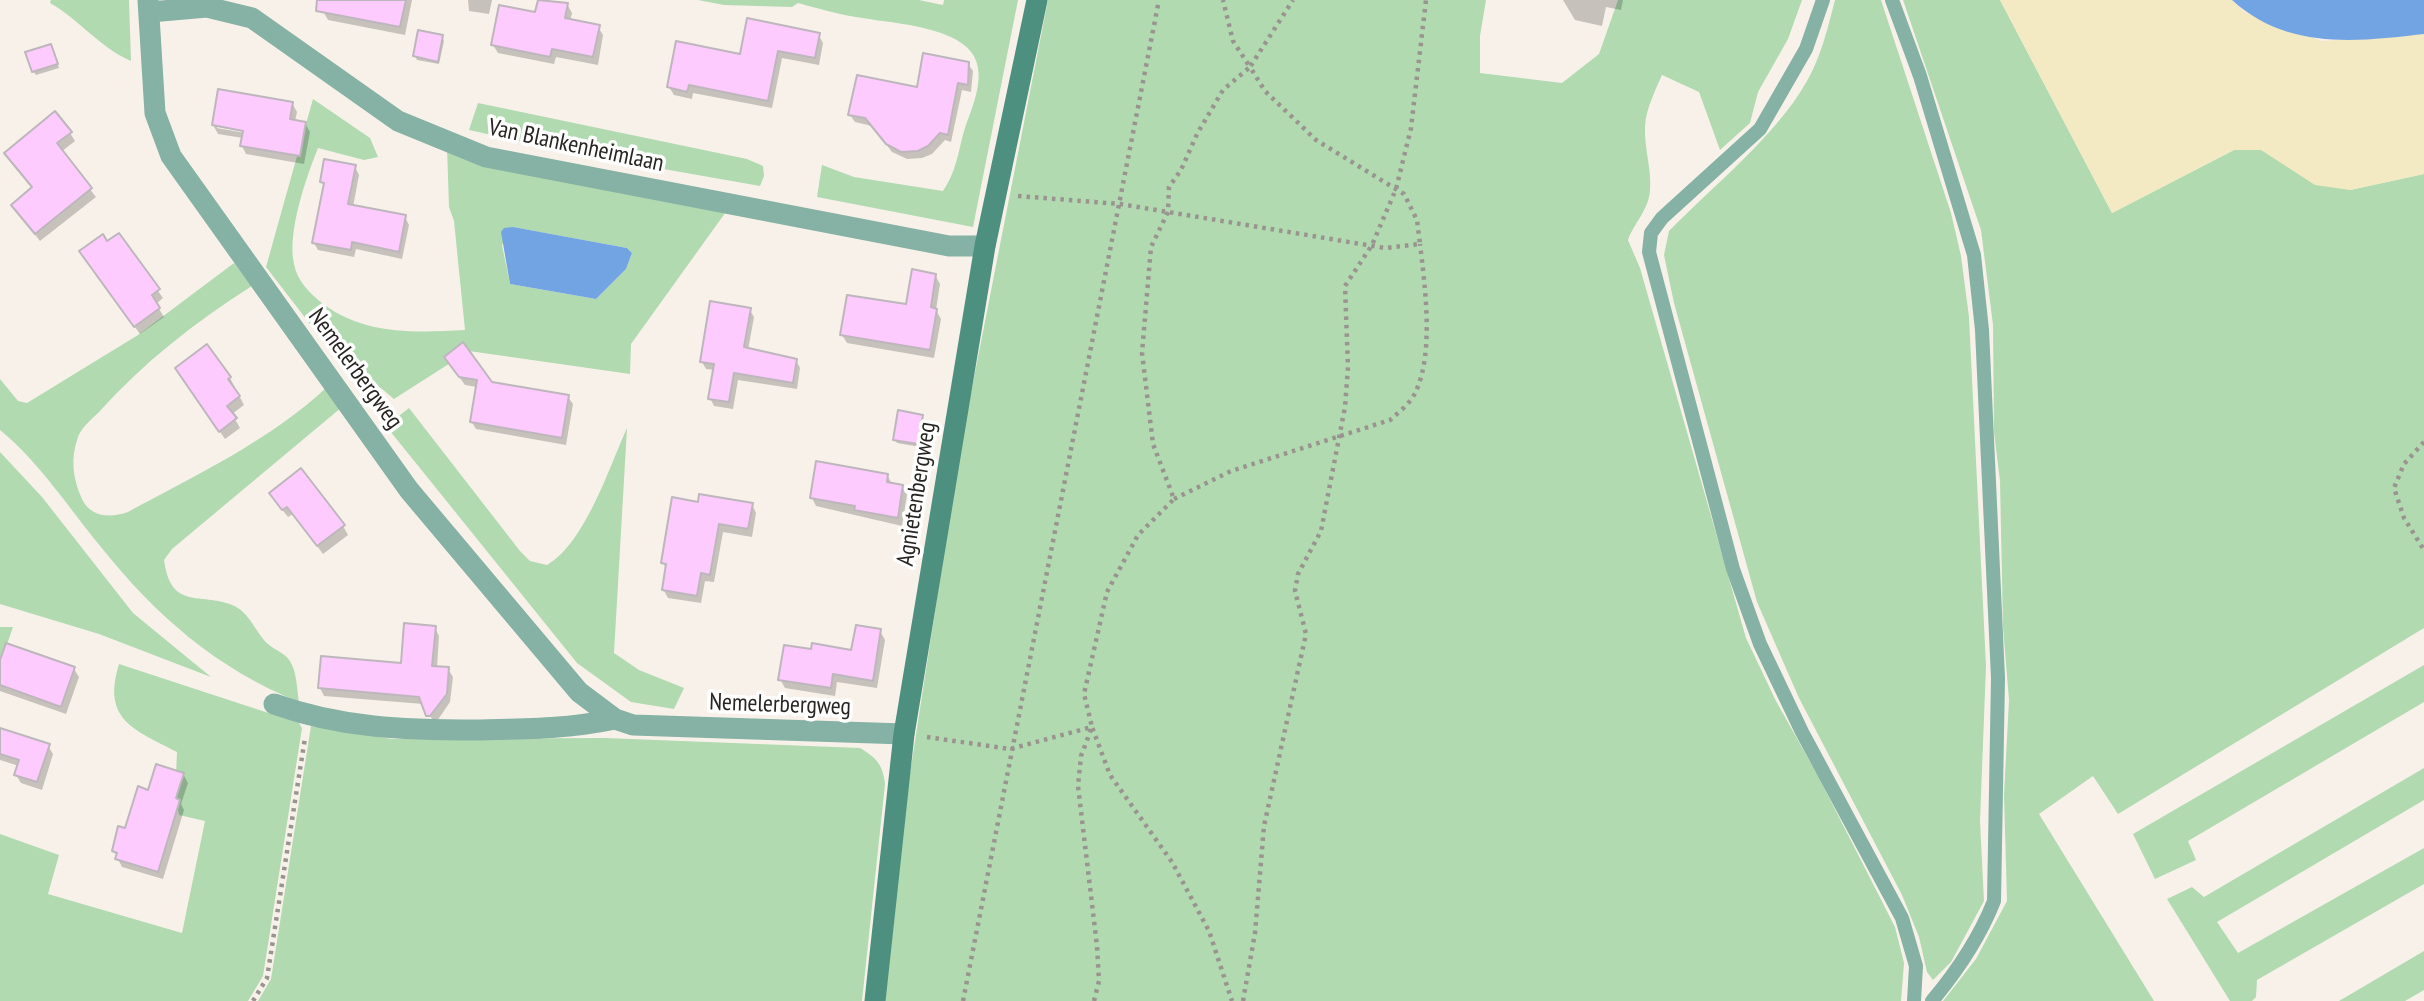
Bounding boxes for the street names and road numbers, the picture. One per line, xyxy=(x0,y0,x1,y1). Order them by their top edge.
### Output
street label: Van Blankenheimlaan xyxy=(486,113,666,179)
street label: Nemelerbergweg xyxy=(302,303,408,435)
street label: Agnietenbergweg xyxy=(891,420,943,568)
street label: Nemelerbergweg xyxy=(709,688,851,722)

